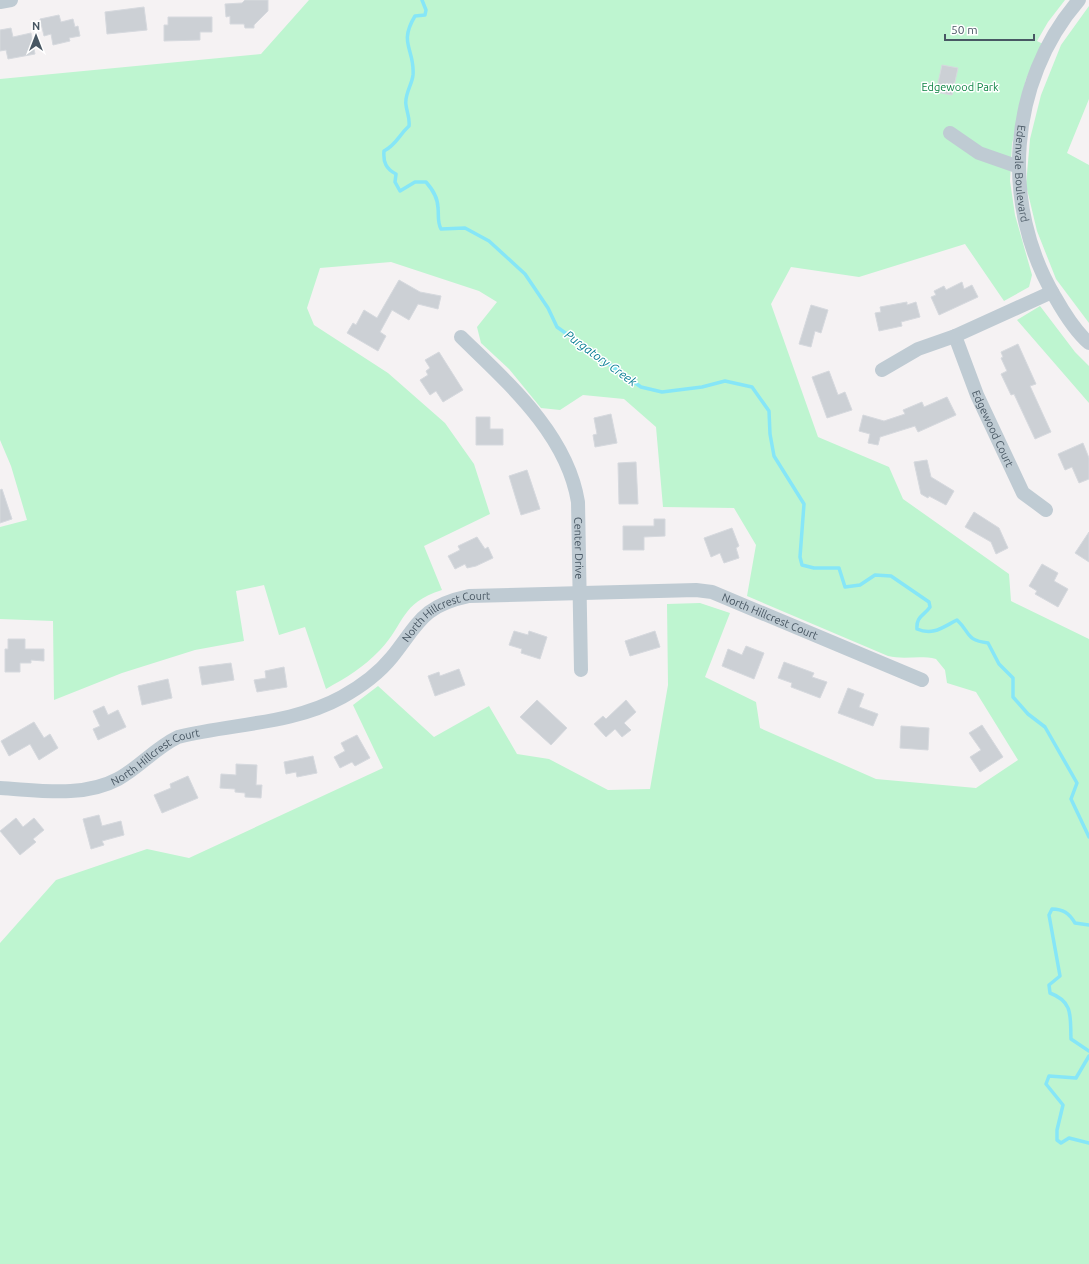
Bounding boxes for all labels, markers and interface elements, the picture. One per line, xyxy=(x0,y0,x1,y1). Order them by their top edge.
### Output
north arrow xyxy=(16,16,56,56)
scale bar xyxy=(945,16,1034,42)
text: N xyxy=(32,20,40,32)
text: 50 m xyxy=(951,23,978,36)
park label: Edgewood Park xyxy=(921,81,999,93)
street label: Edenvale Boulevard xyxy=(1013,124,1031,223)
water label: Purgatory Creek xyxy=(563,328,640,389)
street label: Edgewood Court xyxy=(970,389,1016,469)
street label: Center Drive xyxy=(572,517,585,579)
street label: North Hillcrest Court xyxy=(400,589,491,644)
street label: North Hillcrest Court xyxy=(720,591,820,642)
street label: North Hillcrest Court xyxy=(109,726,201,788)

